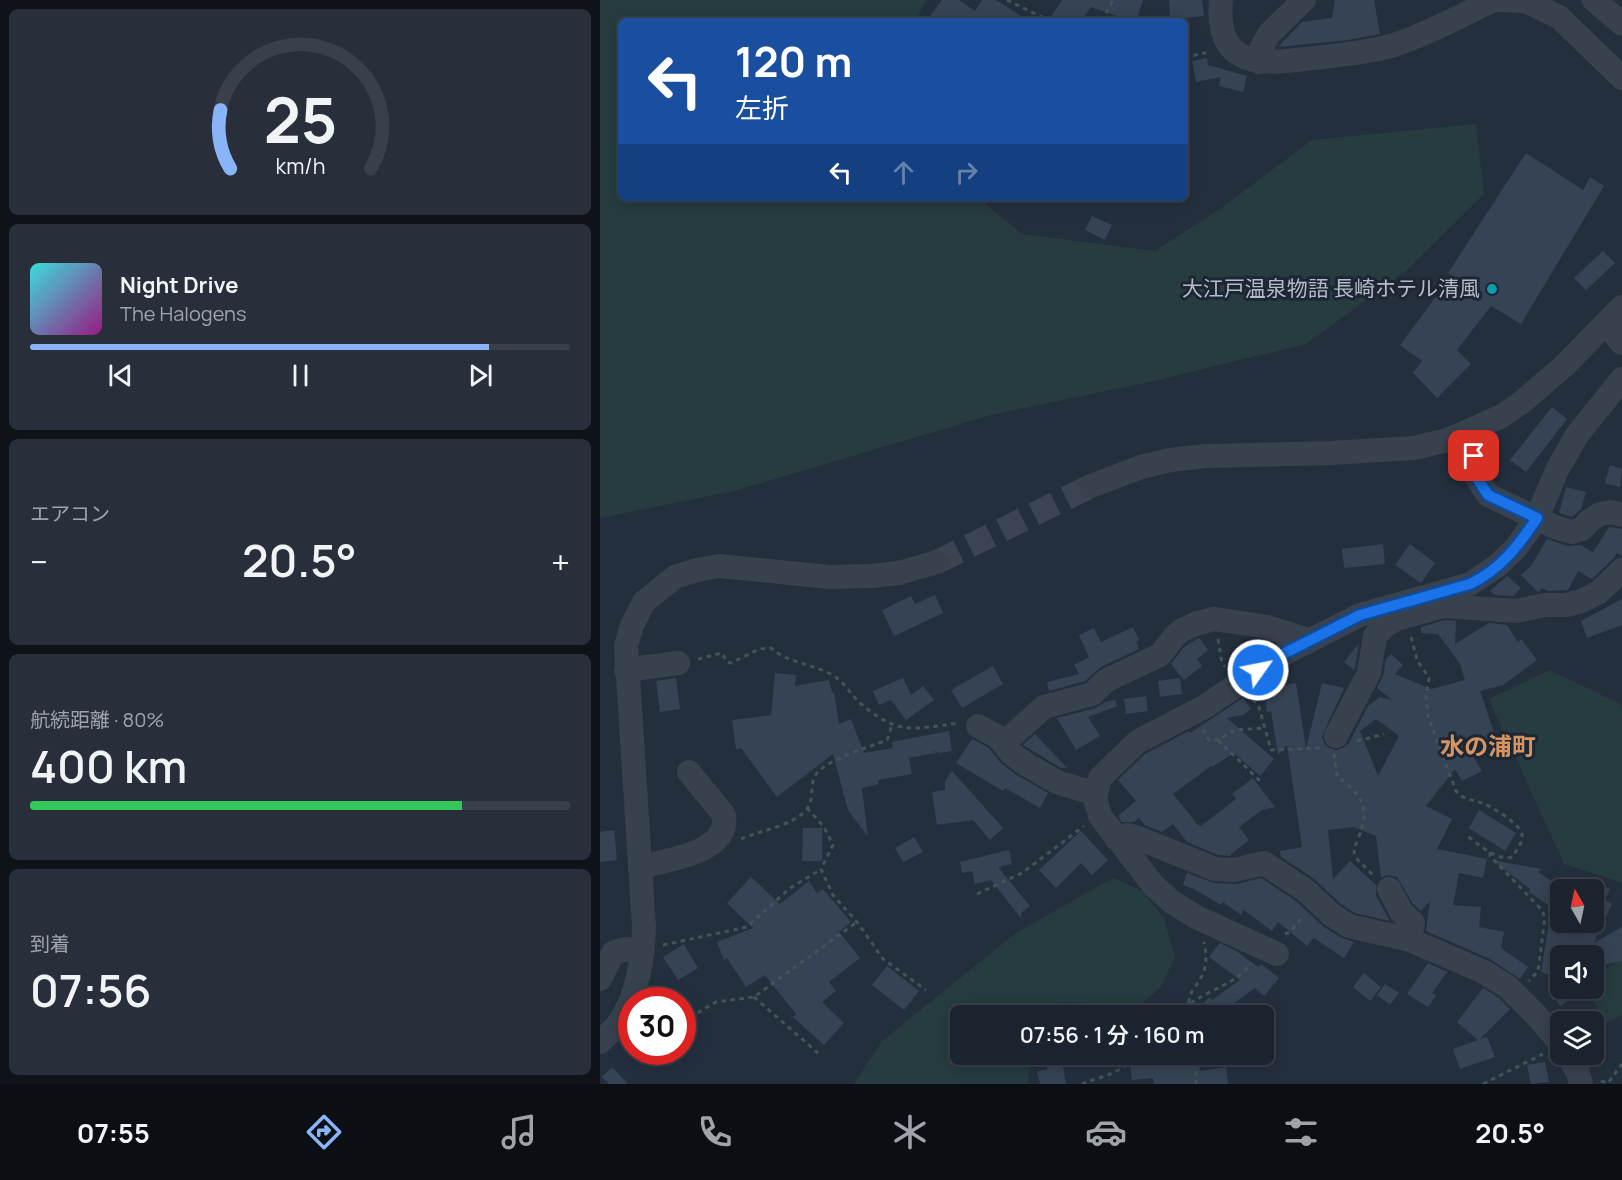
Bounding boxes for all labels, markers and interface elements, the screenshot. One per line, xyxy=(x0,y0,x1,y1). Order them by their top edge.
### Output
text: 120 m xyxy=(735,32,852,90)
icon: left xyxy=(636,42,714,120)
text: 25 xyxy=(263,76,337,162)
text: 左折 xyxy=(735,89,789,126)
text: km/h xyxy=(275,151,325,180)
icon: left xyxy=(824,156,857,189)
icon: ahead xyxy=(887,156,920,189)
icon: right xyxy=(950,156,983,189)
text: Night Drive xyxy=(120,270,239,300)
place label: 大江戸温泉物語 長崎ホテル清風 xyxy=(1182,274,1480,302)
marker: 大江戸温泉物語 長崎ホテル清風 xyxy=(1485,282,1499,296)
text: The Halogens xyxy=(120,300,246,327)
icon: previous xyxy=(104,359,137,392)
icon: pause xyxy=(284,359,317,392)
icon: next xyxy=(464,359,497,392)
pin xyxy=(1448,430,1499,481)
icon: arrive xyxy=(1457,439,1490,472)
text: エアコン xyxy=(30,500,110,527)
text: 20.5° xyxy=(242,529,357,591)
text: − xyxy=(30,539,48,584)
text: + xyxy=(551,539,570,584)
position arrow xyxy=(1226,638,1290,702)
text: 航続距離 · 80% xyxy=(30,706,164,733)
district label: 水の浦町 xyxy=(1440,729,1536,762)
text: 400 km xyxy=(30,735,187,797)
north arrow xyxy=(1550,879,1604,933)
map controls xyxy=(1550,879,1604,1065)
text: 到着 xyxy=(30,930,70,957)
button: sound xyxy=(1550,945,1604,999)
text: 07:56 xyxy=(30,959,151,1021)
speed limit sign: 30 xyxy=(618,987,696,1065)
button: layers xyxy=(1550,1011,1604,1065)
text: 07:56 · 1 分 · 160 m xyxy=(1020,1020,1204,1050)
icon: directions xyxy=(303,1111,345,1153)
icon: music xyxy=(498,1111,540,1153)
icon: phone xyxy=(694,1111,736,1153)
icon: climate xyxy=(889,1111,931,1153)
icon: car xyxy=(1085,1111,1127,1153)
icon: filters xyxy=(1280,1111,1322,1153)
text: 07:55 xyxy=(77,1114,150,1151)
text: 20.5° xyxy=(1475,1114,1545,1151)

